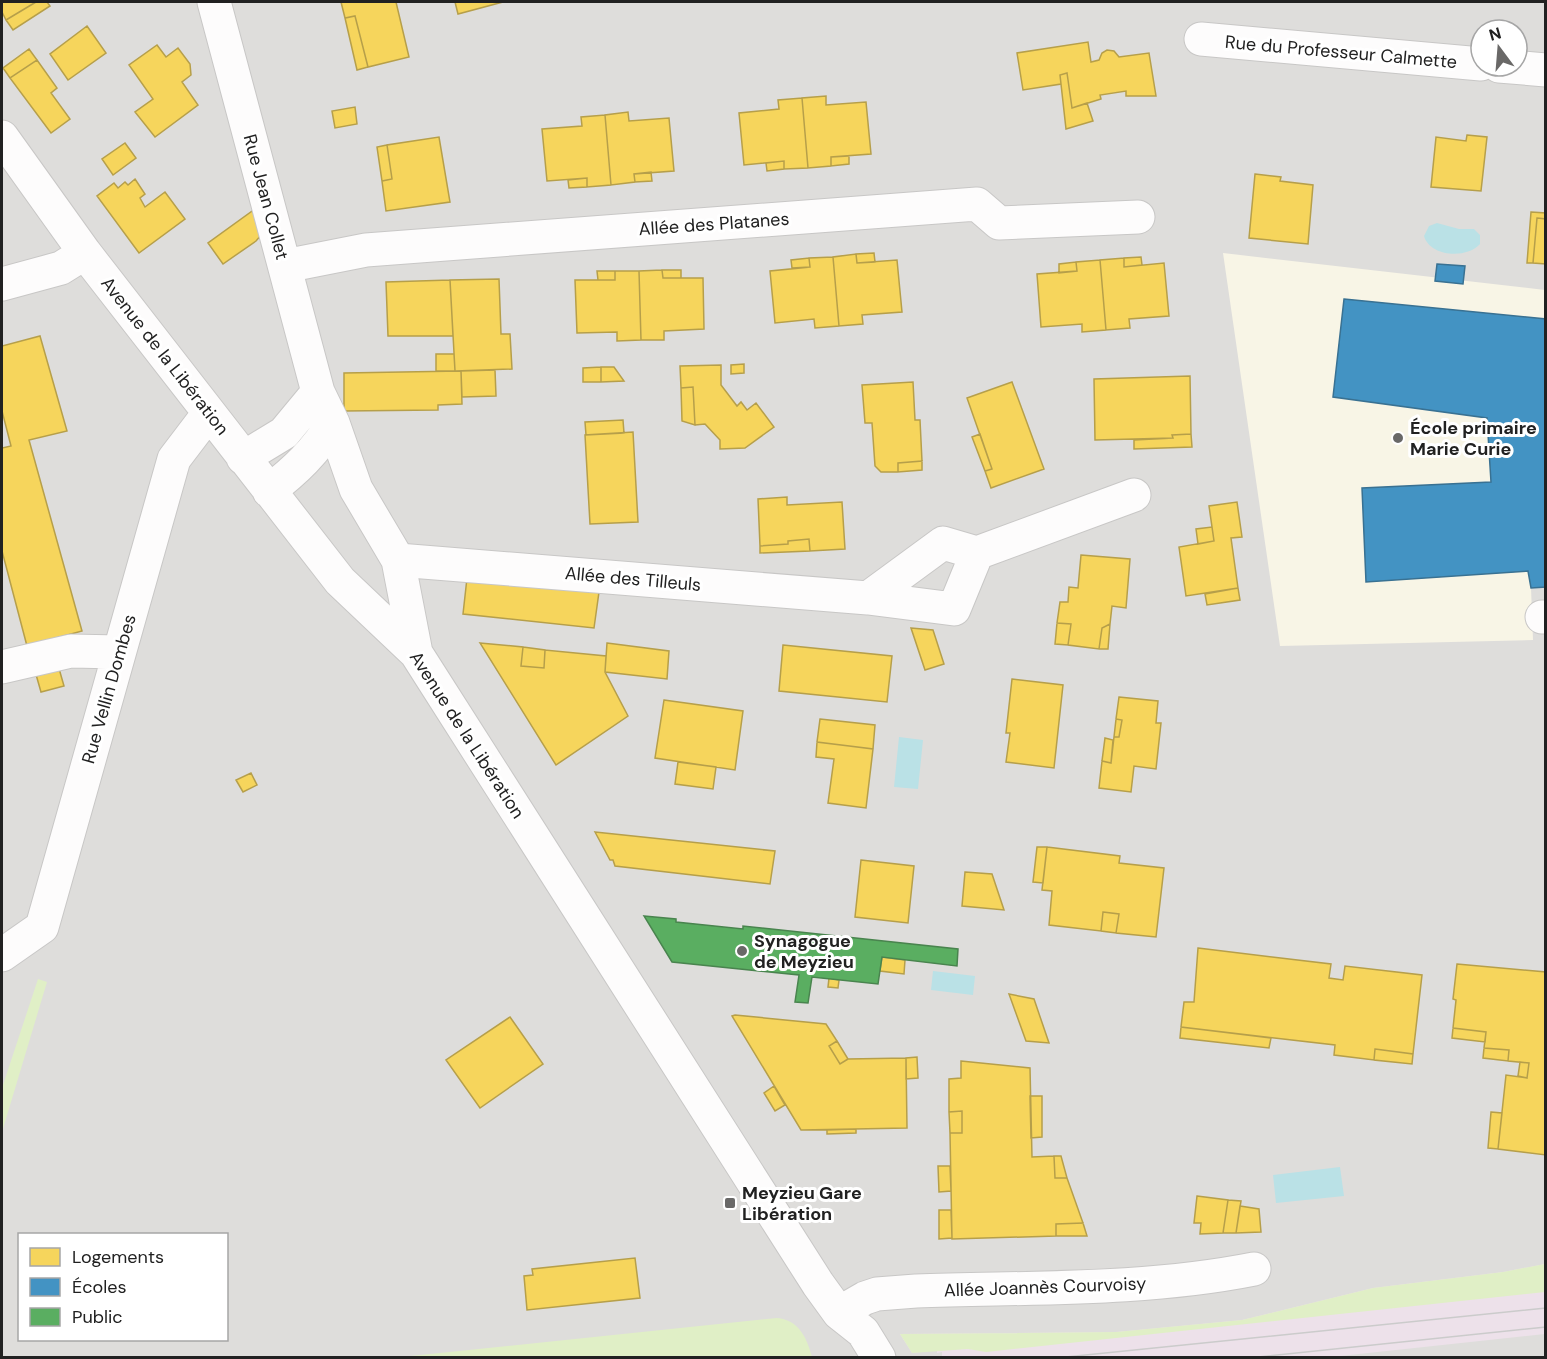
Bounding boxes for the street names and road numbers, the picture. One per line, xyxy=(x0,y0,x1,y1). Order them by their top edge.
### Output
street label: Rue du Professeur Calmette xyxy=(1224,30,1458,74)
street label: Rue Jean Collet xyxy=(238,132,294,262)
street label: Allée des Platanes xyxy=(638,207,790,241)
street label: Avenue de la Libération xyxy=(96,272,234,440)
street label: Allée des Tilleuls xyxy=(564,561,702,597)
street label: Rue Vellin Dombes xyxy=(76,612,142,766)
street label: Avenue de la Libération xyxy=(404,647,530,823)
street label: Allée Joannès Courvoisy xyxy=(943,1271,1147,1303)

